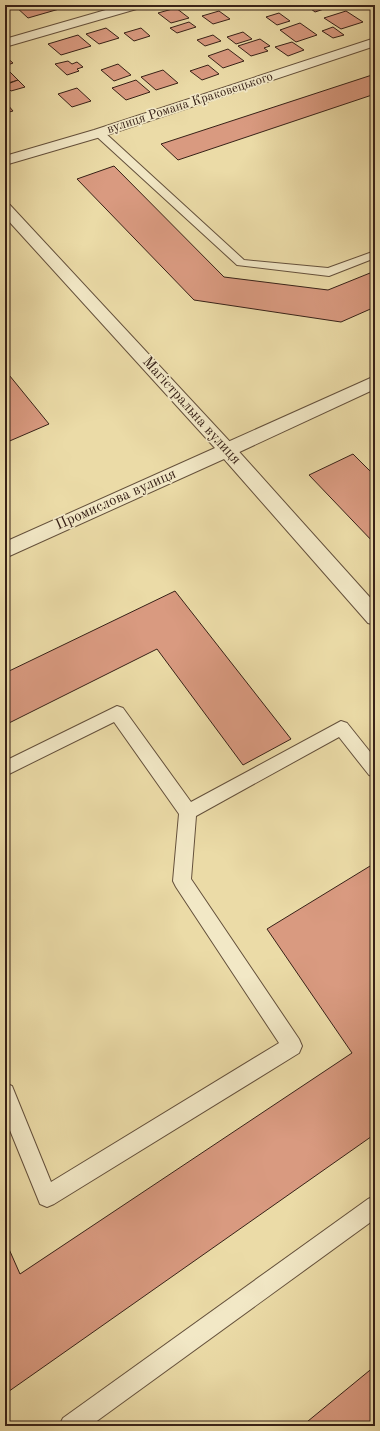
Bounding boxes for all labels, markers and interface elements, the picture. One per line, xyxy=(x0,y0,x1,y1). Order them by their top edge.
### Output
street label: вулиця Романа Краковецького xyxy=(105,70,275,136)
street label: Магістральна вулиця xyxy=(139,354,243,468)
street label: Промислова вулиця xyxy=(54,467,179,533)

